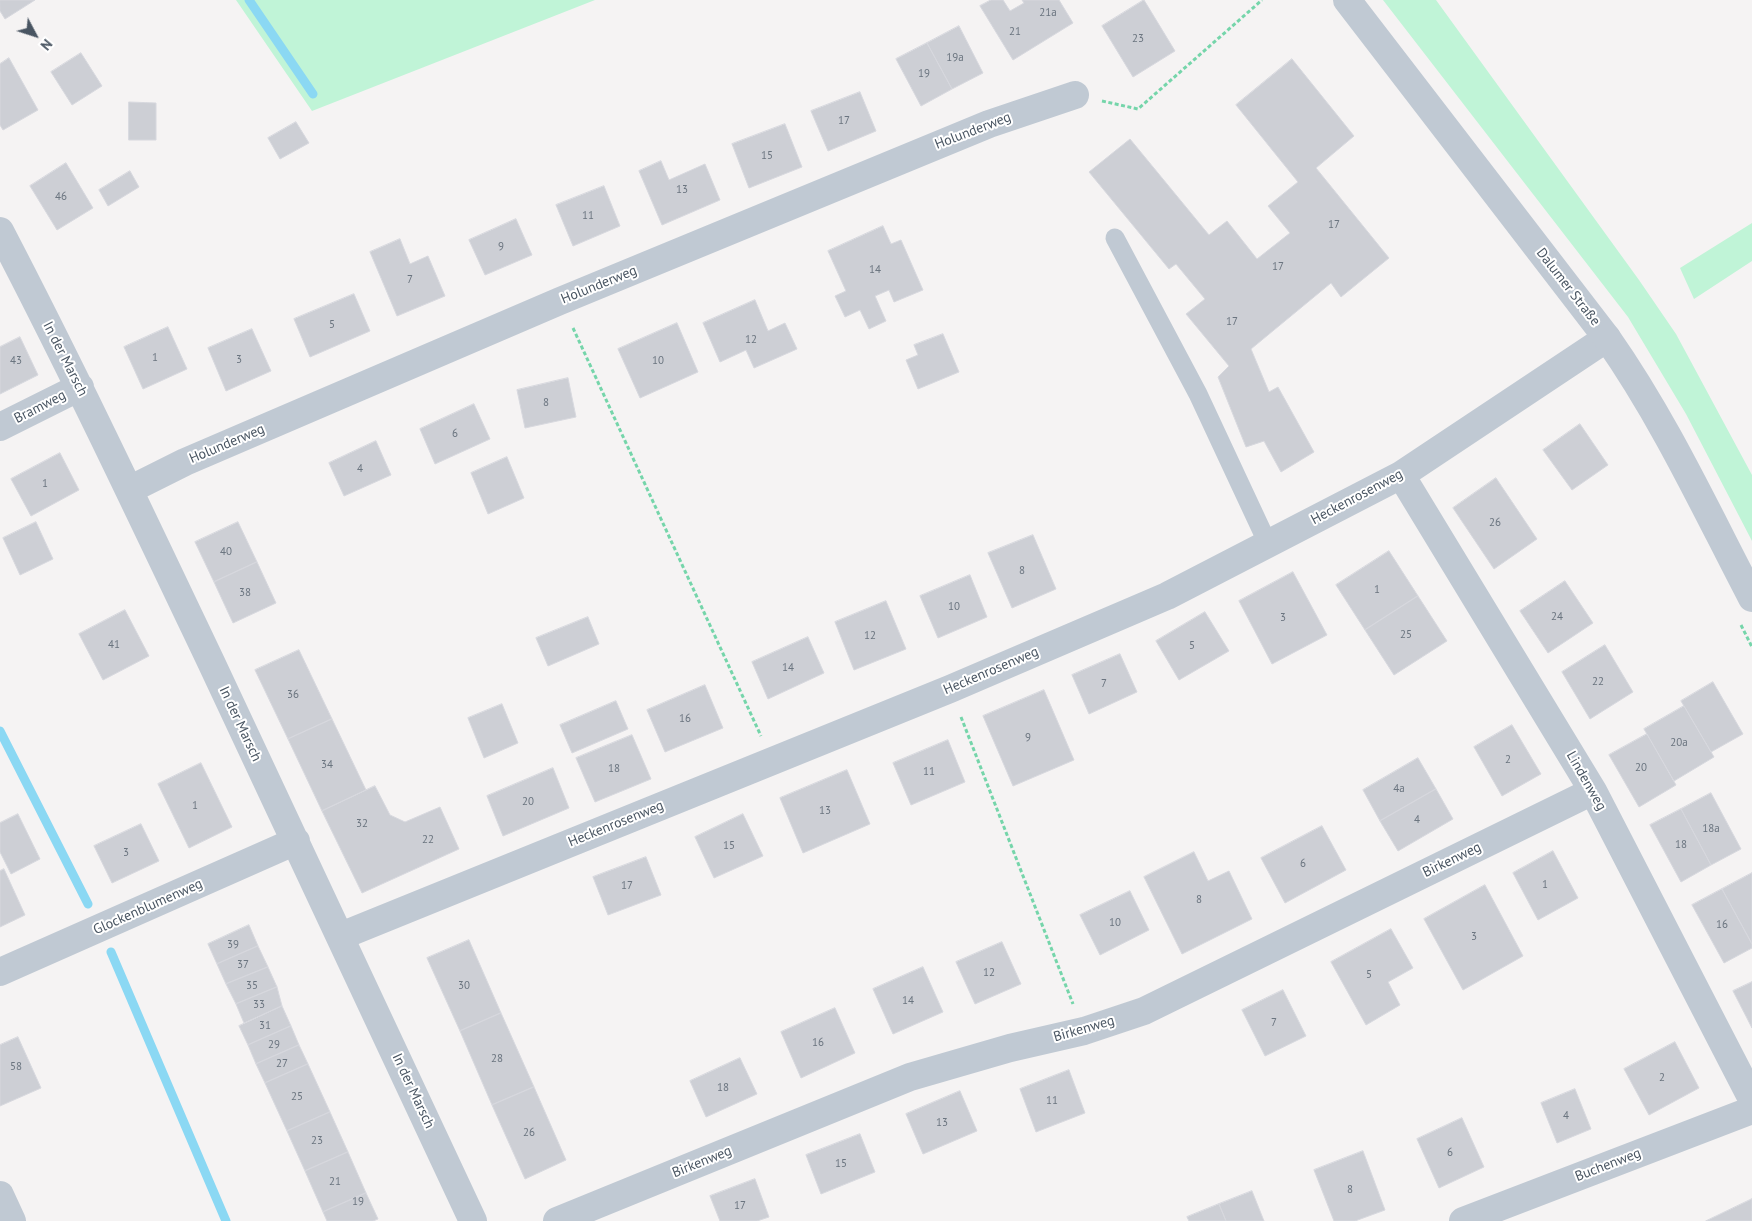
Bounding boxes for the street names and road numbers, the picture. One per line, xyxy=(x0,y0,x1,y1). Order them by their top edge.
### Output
street label: Holunderweg xyxy=(933,109,1013,153)
street label: Dalumer Straße xyxy=(1532,245,1604,329)
street label: Holunderweg xyxy=(559,262,639,308)
street label: In der Marsch xyxy=(39,319,91,399)
street label: Bramweg xyxy=(11,387,69,427)
street label: Holunderweg xyxy=(187,421,267,467)
street label: Heckenrosenweg xyxy=(1308,466,1406,528)
street label: Heckenrosenweg xyxy=(941,643,1041,699)
street label: In der Marsch xyxy=(215,684,265,764)
street label: Lindenweg xyxy=(1562,748,1610,814)
street label: Heckenrosenweg xyxy=(566,797,666,851)
street label: Birkenweg xyxy=(1420,839,1484,881)
street label: Glockenblumenweg xyxy=(91,875,205,939)
street label: Birkenweg xyxy=(1052,1012,1116,1046)
street label: In der Marsch xyxy=(388,1051,438,1131)
street label: Birkenweg xyxy=(670,1142,734,1182)
street label: Buchenweg xyxy=(1573,1145,1643,1185)

